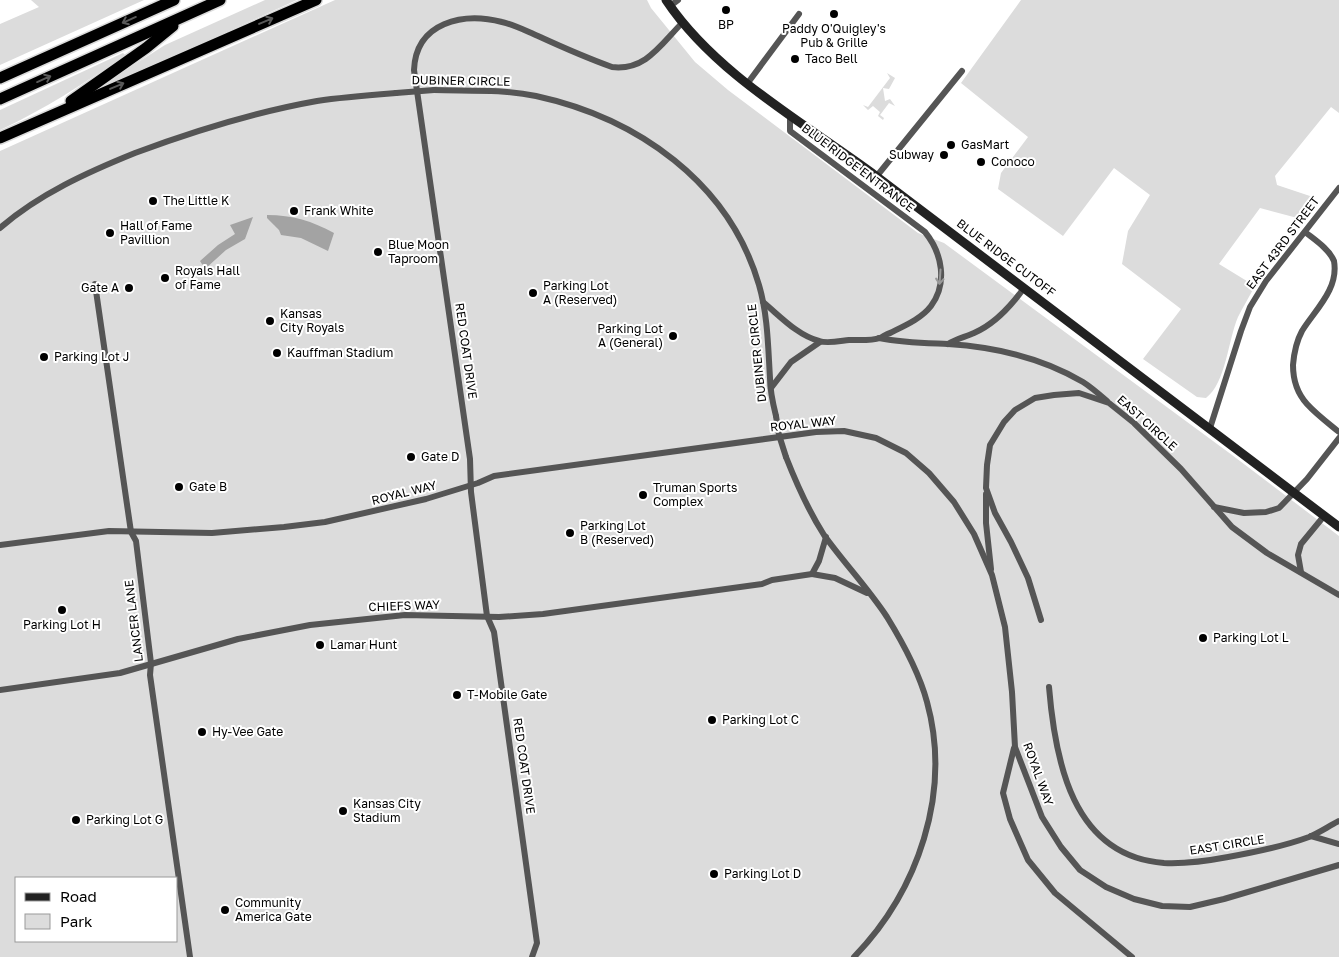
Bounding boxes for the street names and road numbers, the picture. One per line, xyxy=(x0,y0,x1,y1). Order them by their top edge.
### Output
street label: DUBINER CIRCLE xyxy=(411,72,511,89)
street label: BLUE RIDGE ENTRANCE xyxy=(799,120,918,215)
street label: EAST 43RD STREET xyxy=(1243,193,1323,292)
street label: BLUE RIDGE CUTOFF xyxy=(954,216,1059,300)
street label: RED COAT DRIVE xyxy=(452,302,481,400)
street label: DUBINER CIRCLE xyxy=(744,303,769,403)
street label: EAST CIRCLE xyxy=(1114,392,1180,454)
street label: ROYAL WAY xyxy=(769,413,837,434)
street label: ROYAL WAY xyxy=(370,477,438,508)
street label: LANCER LANE xyxy=(121,579,146,663)
street label: CHIEFS WAY xyxy=(368,597,440,614)
street label: RED COAT DRIVE xyxy=(510,717,539,815)
street label: ROYAL WAY xyxy=(1020,740,1057,808)
street label: EAST CIRCLE xyxy=(1188,831,1265,858)

